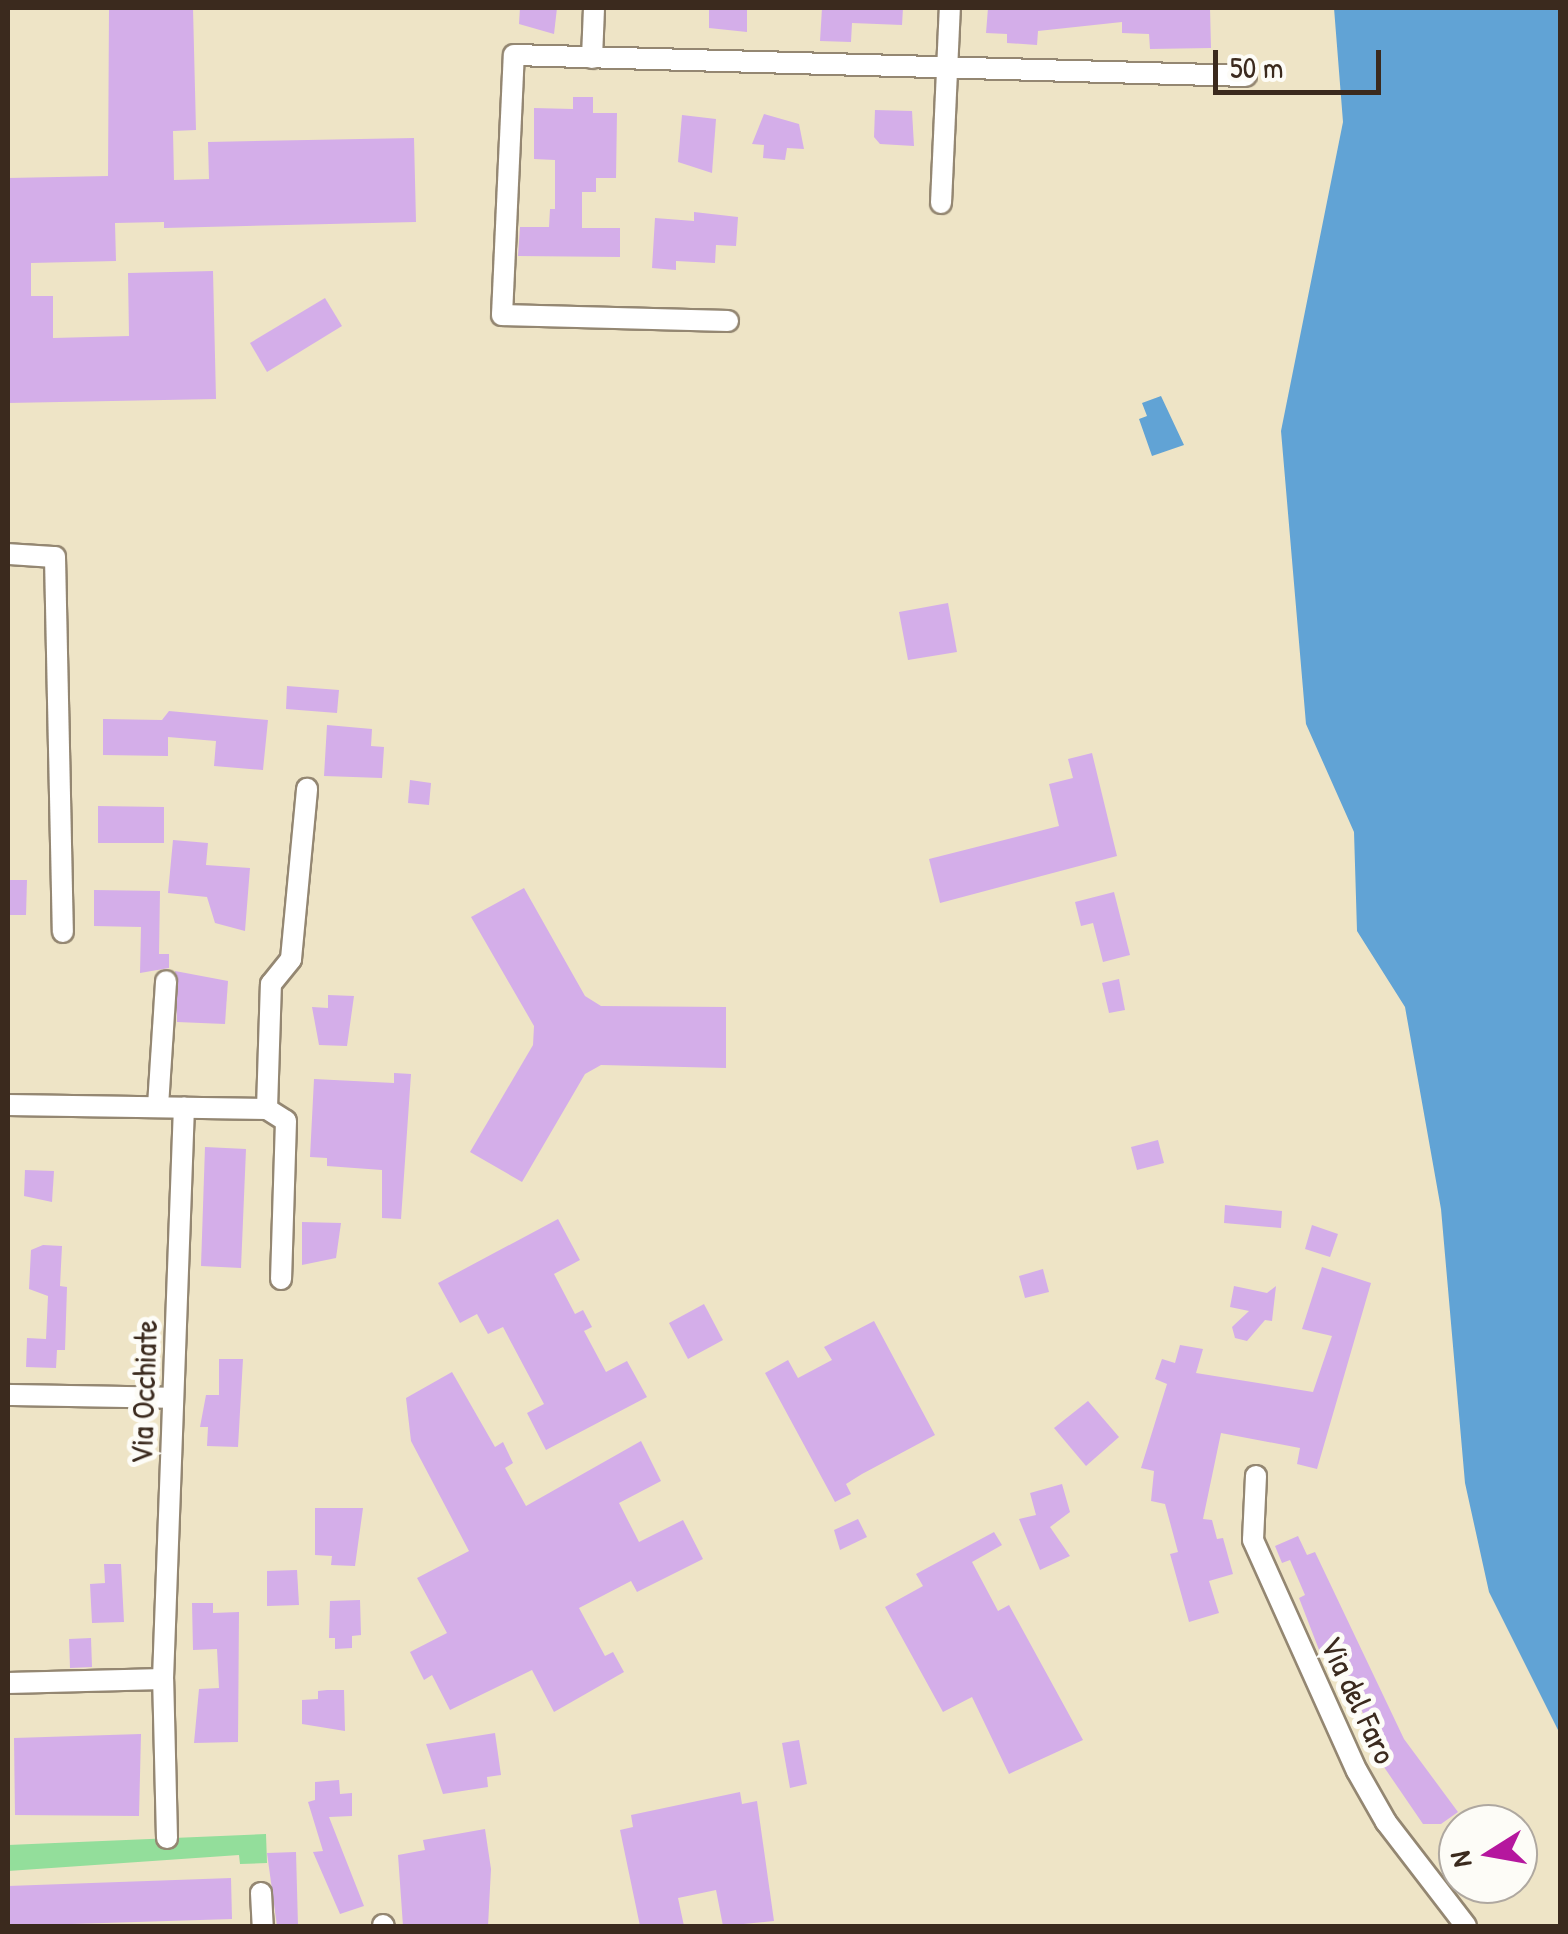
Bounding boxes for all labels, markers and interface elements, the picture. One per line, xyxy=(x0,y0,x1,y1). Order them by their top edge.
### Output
scale bar xyxy=(1218,30,1386,92)
text: 50 m xyxy=(1230,47,1283,87)
street label: Via Occhiate xyxy=(122,1319,166,1465)
street label: Via del Faro xyxy=(1312,1630,1404,1770)
north arrow xyxy=(1438,1804,1538,1904)
text: N xyxy=(1440,1848,1481,1870)

